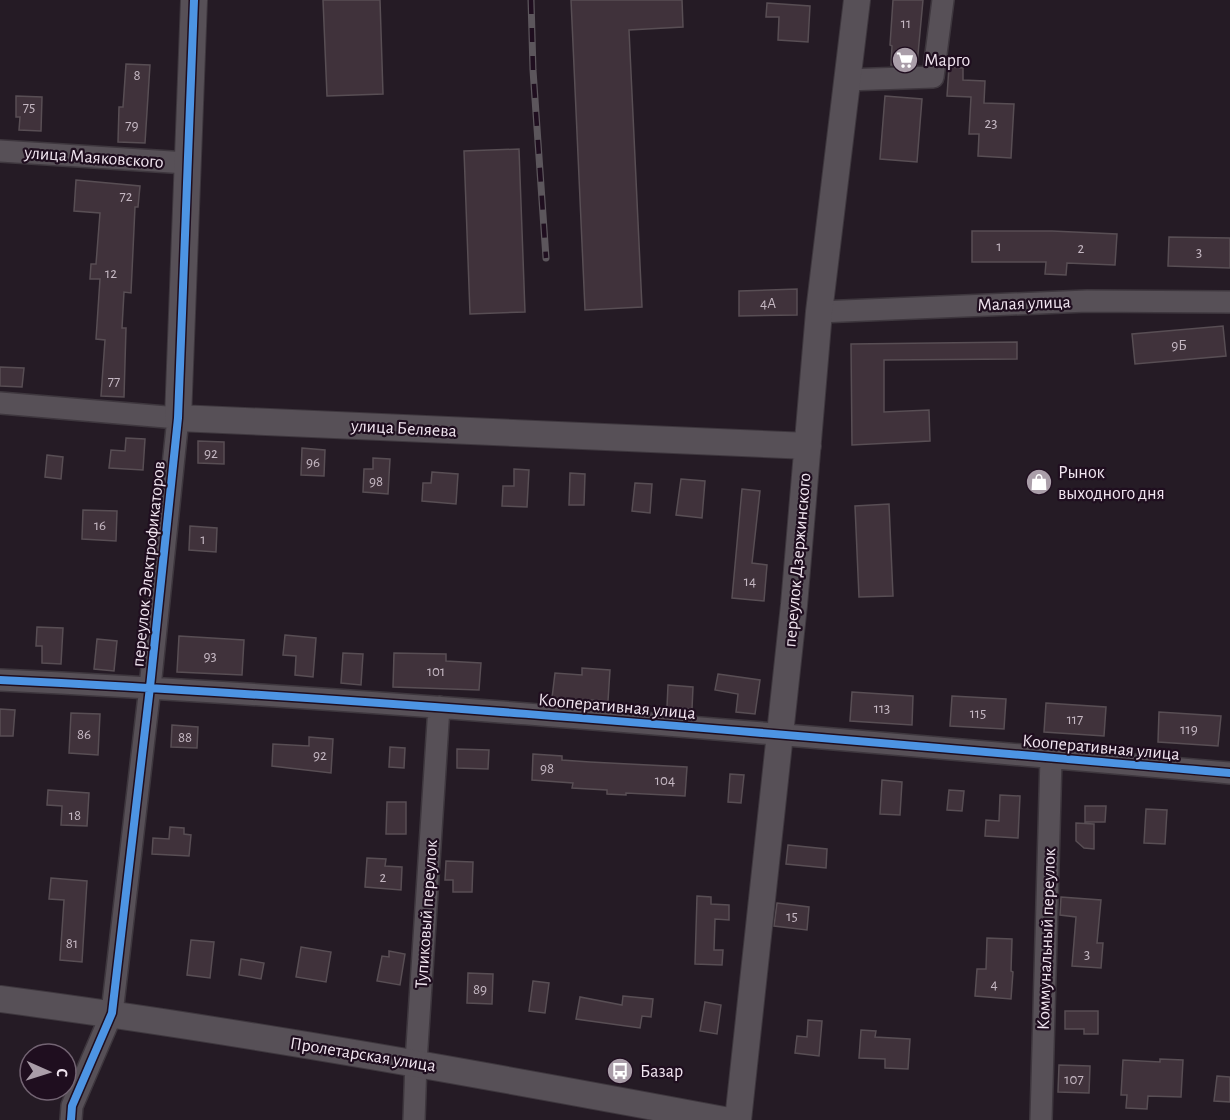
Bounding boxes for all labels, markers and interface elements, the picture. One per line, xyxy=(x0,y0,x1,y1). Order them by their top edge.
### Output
house number: 11 xyxy=(901,16,911,31)
supermarket icon: Марго xyxy=(890,45,920,75)
place label: Марго xyxy=(924,52,970,70)
house number: 8 xyxy=(133,68,141,83)
house number: 75 xyxy=(23,100,35,115)
house number: 23 xyxy=(984,116,998,131)
house number: 79 xyxy=(125,118,139,133)
street label: улица Маяковского xyxy=(23,144,164,172)
house number: 72 xyxy=(119,189,133,204)
house number: 1 xyxy=(996,239,1002,254)
house number: 2 xyxy=(1078,241,1085,256)
house number: 3 xyxy=(1196,245,1202,260)
house number: 12 xyxy=(105,266,117,281)
street label: Малая улица xyxy=(977,293,1071,315)
house number: 4А xyxy=(760,296,776,311)
house number: 9Б xyxy=(1171,338,1187,353)
house number: 77 xyxy=(108,374,120,389)
street label: улица Беляева xyxy=(350,417,457,441)
house number: 92 xyxy=(204,446,218,461)
house number: 96 xyxy=(306,455,320,470)
street label: переулок Электрофикаторов xyxy=(129,460,169,668)
place label: Рынок выходного дня xyxy=(1058,464,1165,503)
shop icon: Рынок выходного дня xyxy=(1024,467,1054,497)
street label: переулок Дзержинского xyxy=(781,472,815,648)
house number: 98 xyxy=(369,474,383,489)
house number: 16 xyxy=(94,518,106,533)
house number: 1 xyxy=(200,532,206,547)
house number: 14 xyxy=(744,574,756,589)
house number: 93 xyxy=(203,649,217,664)
house number: 101 xyxy=(427,664,445,679)
street label: Кооперативная улица xyxy=(537,691,696,723)
house number: 113 xyxy=(874,701,890,716)
house number: 115 xyxy=(970,706,986,721)
house number: 117 xyxy=(1067,712,1083,727)
house number: 119 xyxy=(1180,722,1198,737)
house number: 86 xyxy=(77,727,91,742)
house number: 88 xyxy=(178,730,192,745)
street label: Кооперативная улица xyxy=(1021,732,1180,764)
house number: 92 xyxy=(313,748,327,763)
house number: 98 xyxy=(540,761,554,776)
house number: 104 xyxy=(655,773,675,788)
house number: 18 xyxy=(69,808,81,823)
street label: Тупиковый переулок xyxy=(413,838,441,989)
street label: Коммунальный переулок xyxy=(1035,847,1059,1030)
house number: 2 xyxy=(380,870,387,885)
house number: 15 xyxy=(786,909,798,924)
house number: 81 xyxy=(66,936,78,951)
house number: 3 xyxy=(1084,947,1090,962)
house number: 4 xyxy=(990,977,998,992)
house number: 89 xyxy=(473,982,487,997)
street label: Пролетарская улица xyxy=(289,1035,437,1075)
north arrow xyxy=(18,1042,78,1102)
bus stop icon: Базар xyxy=(605,1056,635,1086)
place label: Базар xyxy=(640,1063,683,1081)
text: С xyxy=(54,1068,70,1078)
house number: 107 xyxy=(1064,1072,1084,1087)

